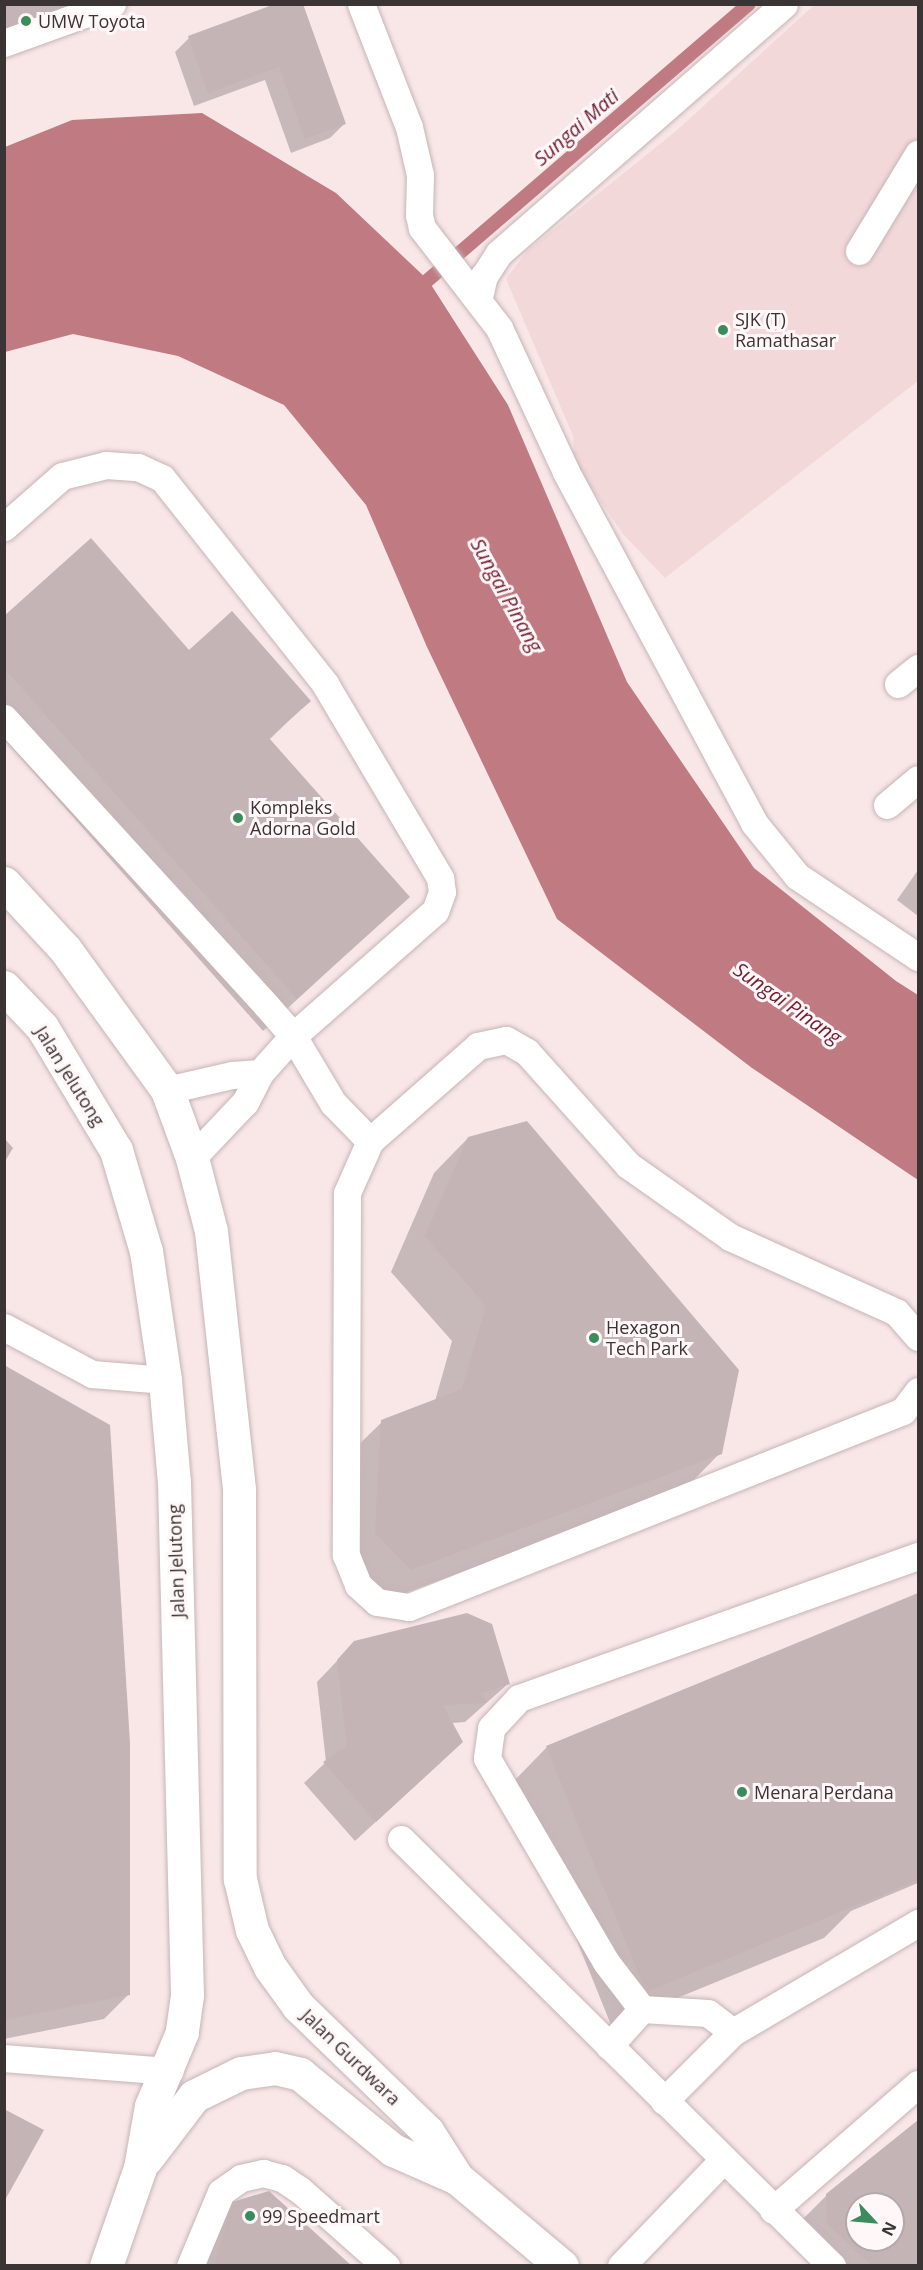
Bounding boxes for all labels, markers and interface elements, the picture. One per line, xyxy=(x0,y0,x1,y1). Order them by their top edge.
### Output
place label: UMW Toyota xyxy=(38,10,146,32)
marker: UMW Toyota xyxy=(19,14,33,28)
water label: Sungai Mati xyxy=(529,84,623,170)
place label: SJK (T) Ramathasar xyxy=(735,309,836,352)
marker: SJK (T) Ramathasar xyxy=(716,323,730,337)
water label: Sungai Pinang xyxy=(466,534,548,656)
place label: Kompleks Adorna Gold xyxy=(250,797,356,840)
marker: Kompleks Adorna Gold xyxy=(231,811,245,825)
water label: Sungai Pinang xyxy=(729,957,847,1049)
street label: Jalan Jelutong xyxy=(31,1022,109,1130)
place label: Hexagon Tech Park xyxy=(606,1317,688,1360)
marker: Hexagon Tech Park xyxy=(587,1331,601,1345)
street label: Jalan Jelutong xyxy=(163,1504,189,1618)
place label: Menara Perdana xyxy=(754,1781,894,1803)
marker: Menara Perdana xyxy=(735,1785,749,1799)
street label: Jalan Gurdwara xyxy=(297,2004,405,2110)
north arrow xyxy=(845,2192,905,2252)
place label: 99 Speedmart xyxy=(262,2205,380,2227)
marker: 99 Speedmart xyxy=(243,2209,257,2223)
text: N xyxy=(877,2218,902,2240)

